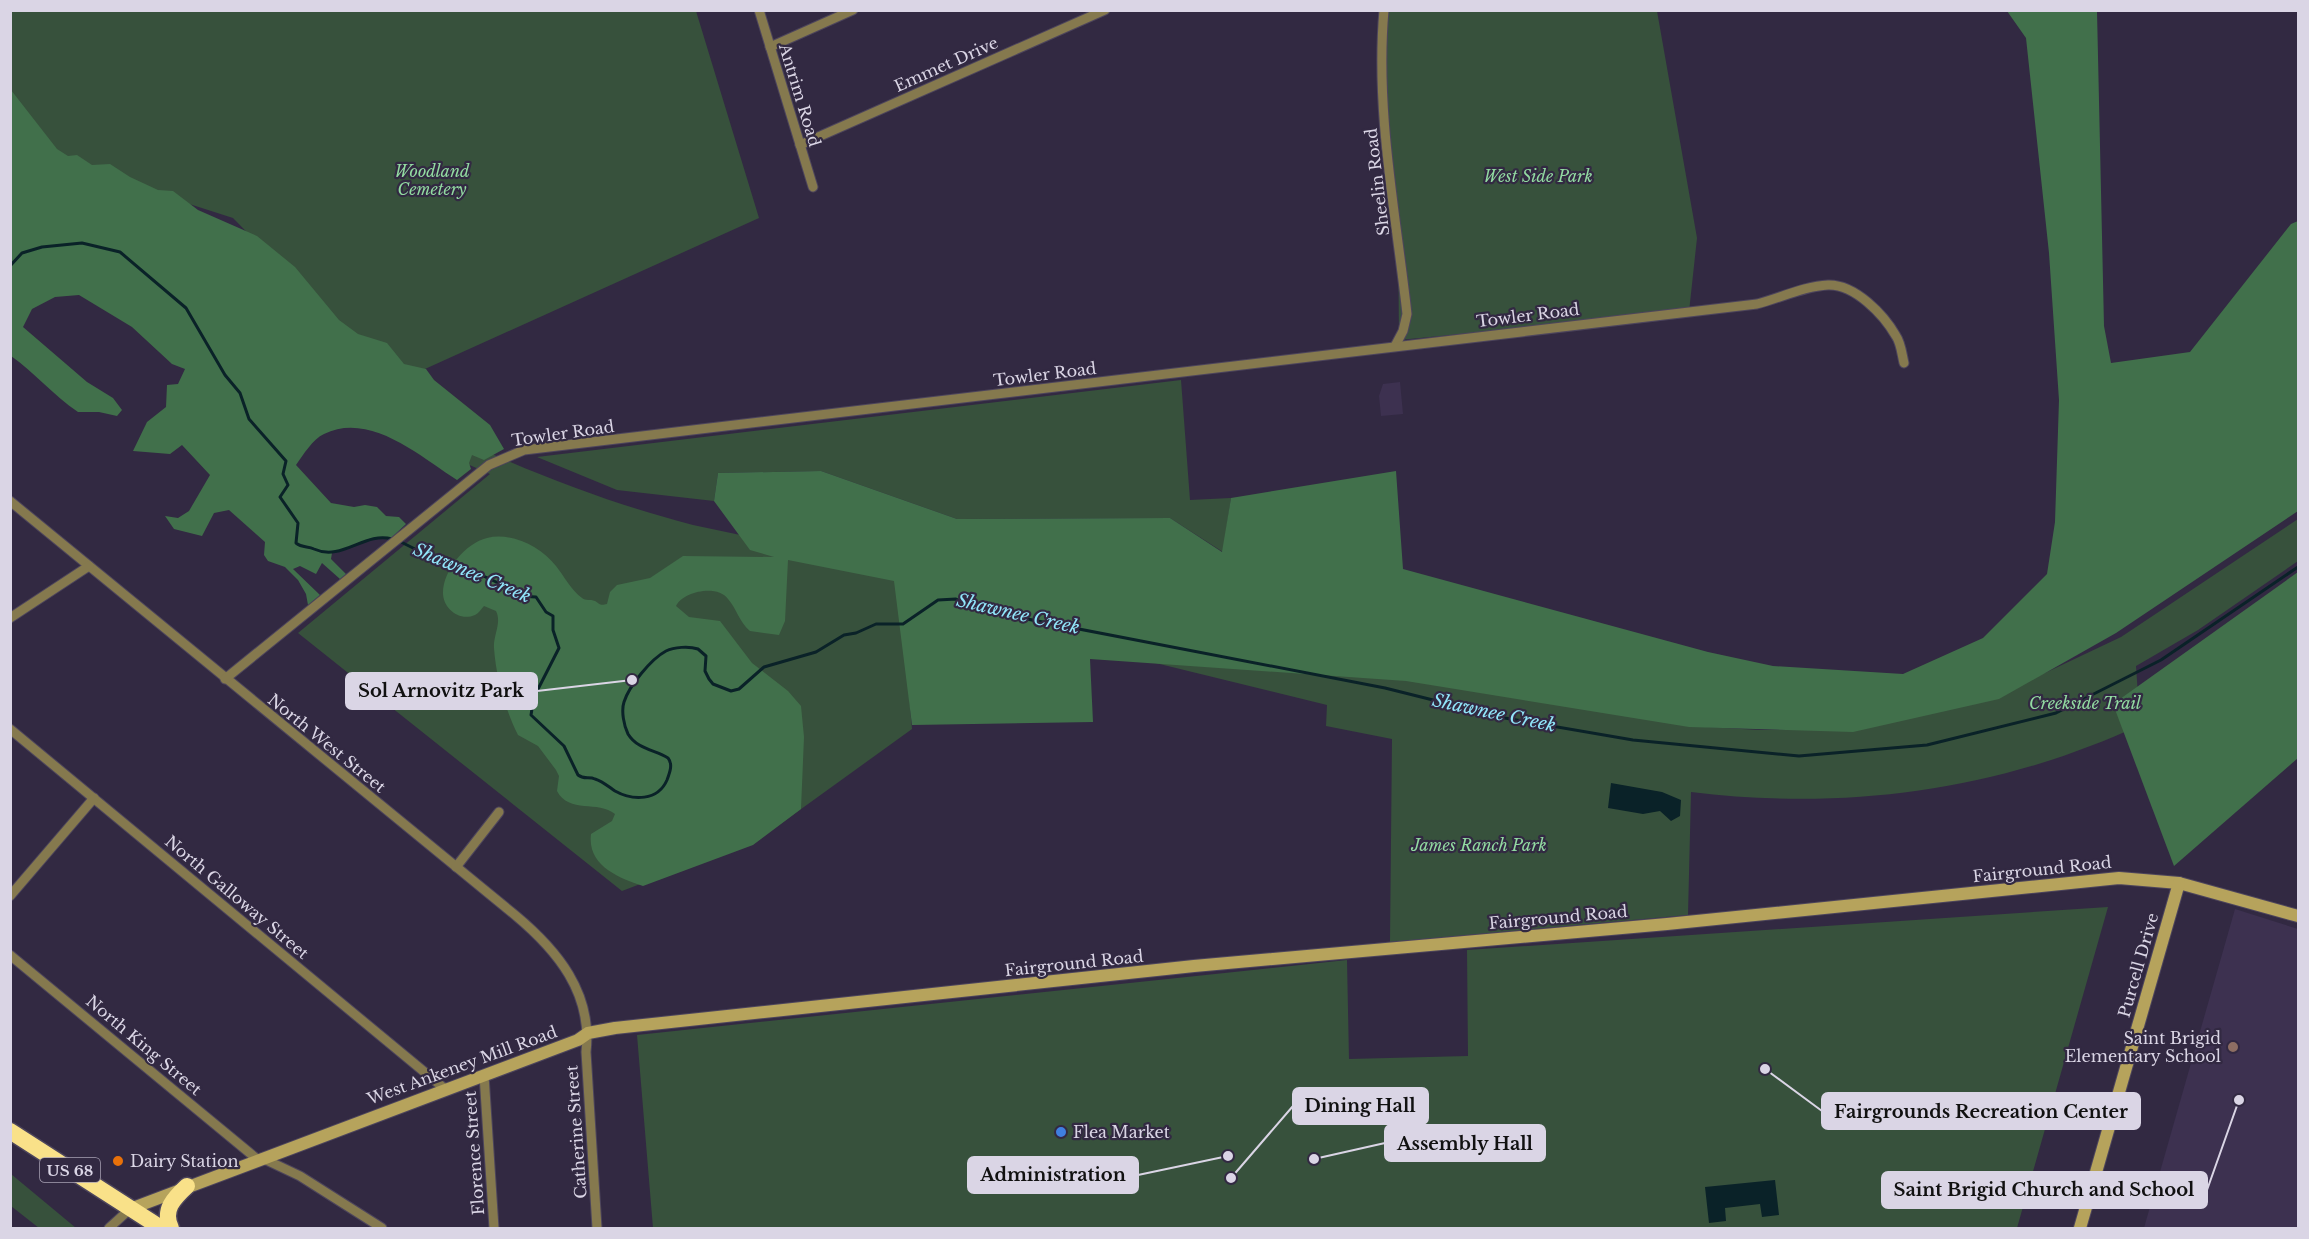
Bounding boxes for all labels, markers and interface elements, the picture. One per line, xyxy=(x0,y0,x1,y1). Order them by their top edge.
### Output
street label: Emmet Drive xyxy=(891,32,1001,96)
street label: Antrim Road xyxy=(775,40,825,149)
street label: Sheelin Road xyxy=(1360,127,1394,237)
park label: Woodland Cemetery xyxy=(394,161,470,199)
park label: West Side Park xyxy=(1483,166,1593,186)
street label: Towler Road xyxy=(1475,299,1581,331)
street label: Towler Road xyxy=(992,358,1098,390)
street label: Towler Road xyxy=(510,416,616,450)
water label: Shawnee Creek xyxy=(410,538,534,608)
water label: Shawnee Creek xyxy=(954,589,1082,639)
callout: Sol Arnovitz Park xyxy=(346,673,537,709)
text: Sol Arnovitz Park xyxy=(358,680,525,702)
street label: North West Street xyxy=(264,689,390,797)
water label: Shawnee Creek xyxy=(1430,689,1558,737)
park label: Creekside Trail xyxy=(2029,693,2142,713)
street label: North Galloway Street xyxy=(161,831,313,963)
park label: James Ranch Park xyxy=(1410,835,1547,855)
street label: Fairground Road xyxy=(1972,852,2113,886)
street label: Fairground Road xyxy=(1488,901,1628,933)
street label: Purcell Drive xyxy=(2114,911,2162,1019)
street label: Fairground Road xyxy=(1004,946,1145,980)
street label: North King Street xyxy=(82,991,206,1099)
street label: West Ankeney Mill Road xyxy=(363,1021,560,1109)
place label: Saint Brigid Elementary School xyxy=(2065,1028,2221,1066)
marker: Saint Brigid Elementary School xyxy=(2226,1040,2240,1054)
street label: Catherine Street xyxy=(561,1065,591,1199)
callout: Dining Hall xyxy=(1293,1088,1428,1124)
street label: Florence Street xyxy=(460,1090,488,1216)
callout: Fairgrounds Recreation Center xyxy=(1822,1093,2140,1129)
text: Dining Hall xyxy=(1304,1095,1416,1117)
text: Fairgrounds Recreation Center xyxy=(1834,1101,2128,1123)
place label: Flea Market xyxy=(1073,1122,1170,1142)
marker: Flea Market xyxy=(1054,1125,1068,1139)
callout: Assembly Hall xyxy=(1385,1125,1545,1161)
text: Assembly Hall xyxy=(1396,1133,1534,1155)
place label: Dairy Station xyxy=(130,1151,238,1171)
marker: Dairy Station xyxy=(111,1154,125,1168)
callout: Administration xyxy=(968,1157,1138,1193)
road number: US 68 xyxy=(40,1158,100,1182)
text: Administration xyxy=(979,1164,1126,1186)
callout: Saint Brigid Church and School xyxy=(1882,1172,2207,1208)
text: Saint Brigid Church and School xyxy=(1894,1179,2195,1201)

